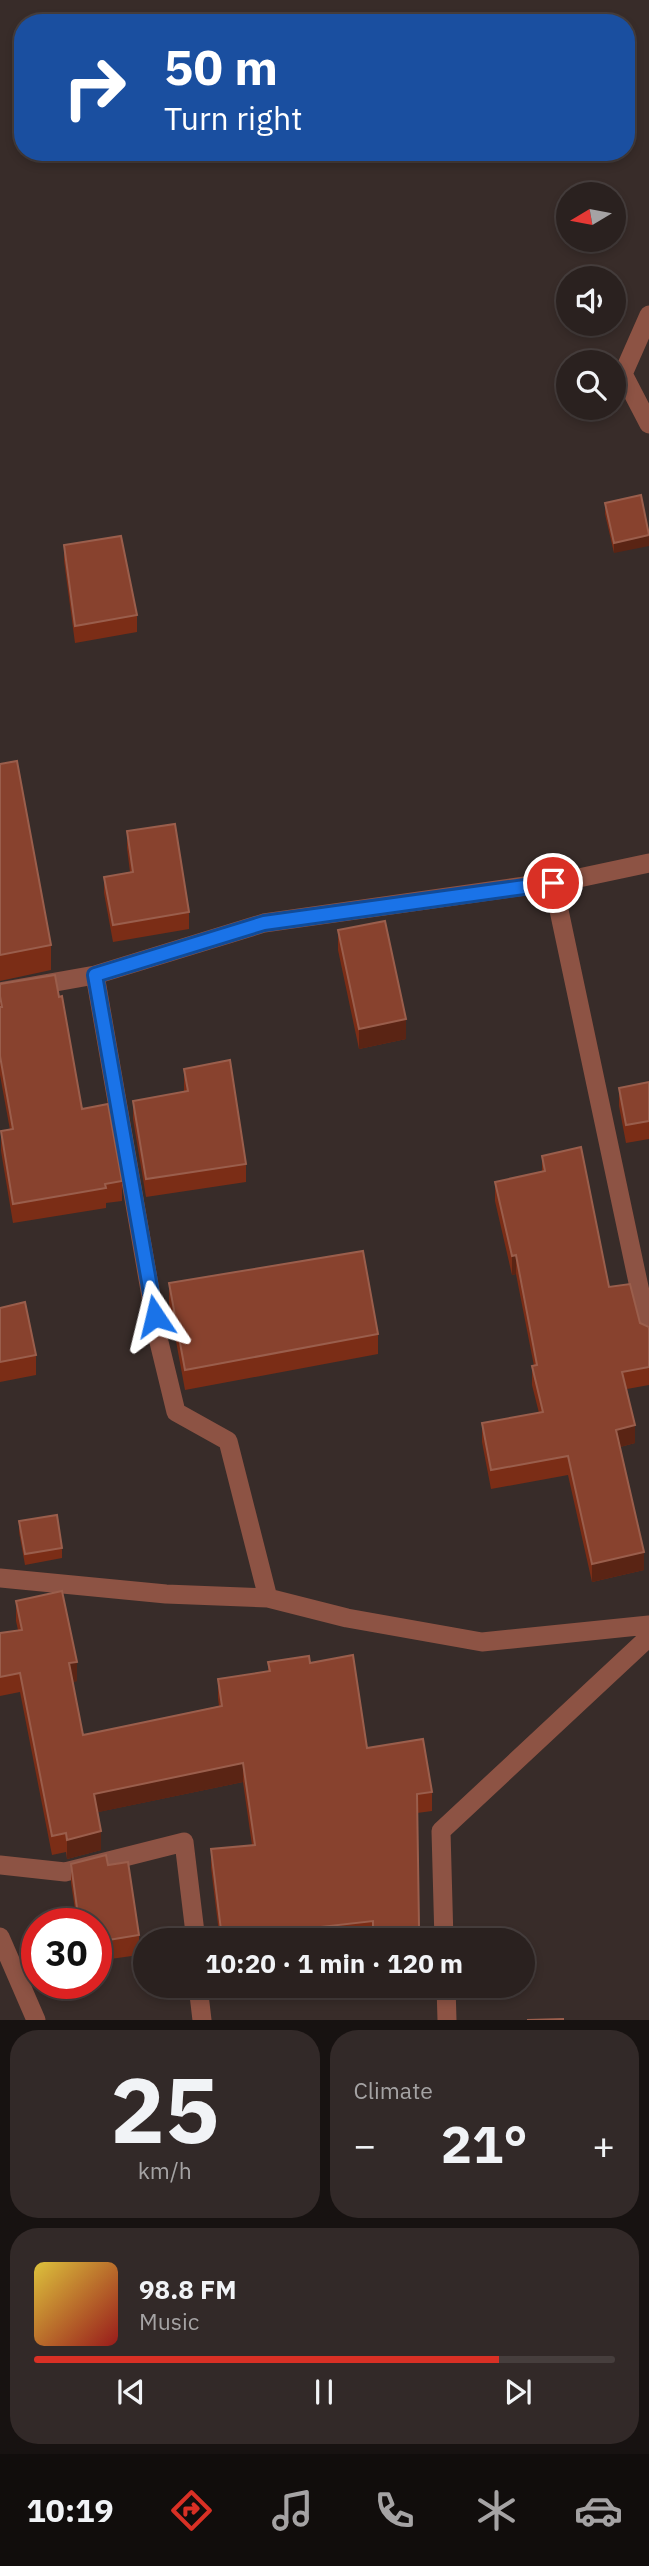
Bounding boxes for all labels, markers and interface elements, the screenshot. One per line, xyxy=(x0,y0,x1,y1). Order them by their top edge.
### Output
text: 50 m xyxy=(164,35,278,98)
icon: right xyxy=(49,42,140,133)
text: Turn right xyxy=(164,97,302,139)
north arrow xyxy=(556,182,626,252)
map controls xyxy=(556,182,626,420)
button: sound xyxy=(556,266,626,336)
button: search xyxy=(556,350,626,420)
pin xyxy=(523,853,583,913)
icon: arrive xyxy=(534,864,572,902)
position arrow xyxy=(118,1279,192,1353)
speed limit sign: 30 xyxy=(21,1908,112,1999)
text: 10:20 · 1 min · 120 m xyxy=(205,1946,463,1980)
text: 25 xyxy=(110,2050,219,2168)
text: Climate xyxy=(354,2075,433,2105)
text: 21° xyxy=(441,2110,528,2177)
text: − xyxy=(354,2120,376,2169)
text: + xyxy=(592,2120,615,2169)
text: km/h xyxy=(138,2155,192,2185)
text: 98.8 FM xyxy=(139,2272,237,2306)
text: Music xyxy=(139,2306,199,2336)
icon: previous xyxy=(112,2373,150,2411)
icon: pause xyxy=(305,2373,343,2411)
icon: next xyxy=(499,2373,537,2411)
icon: directions xyxy=(167,2486,216,2535)
icon: music xyxy=(268,2486,317,2535)
icon: phone xyxy=(370,2486,419,2535)
icon: climate xyxy=(472,2486,521,2535)
icon: car xyxy=(574,2486,623,2535)
text: 10:19 xyxy=(26,2489,114,2531)

